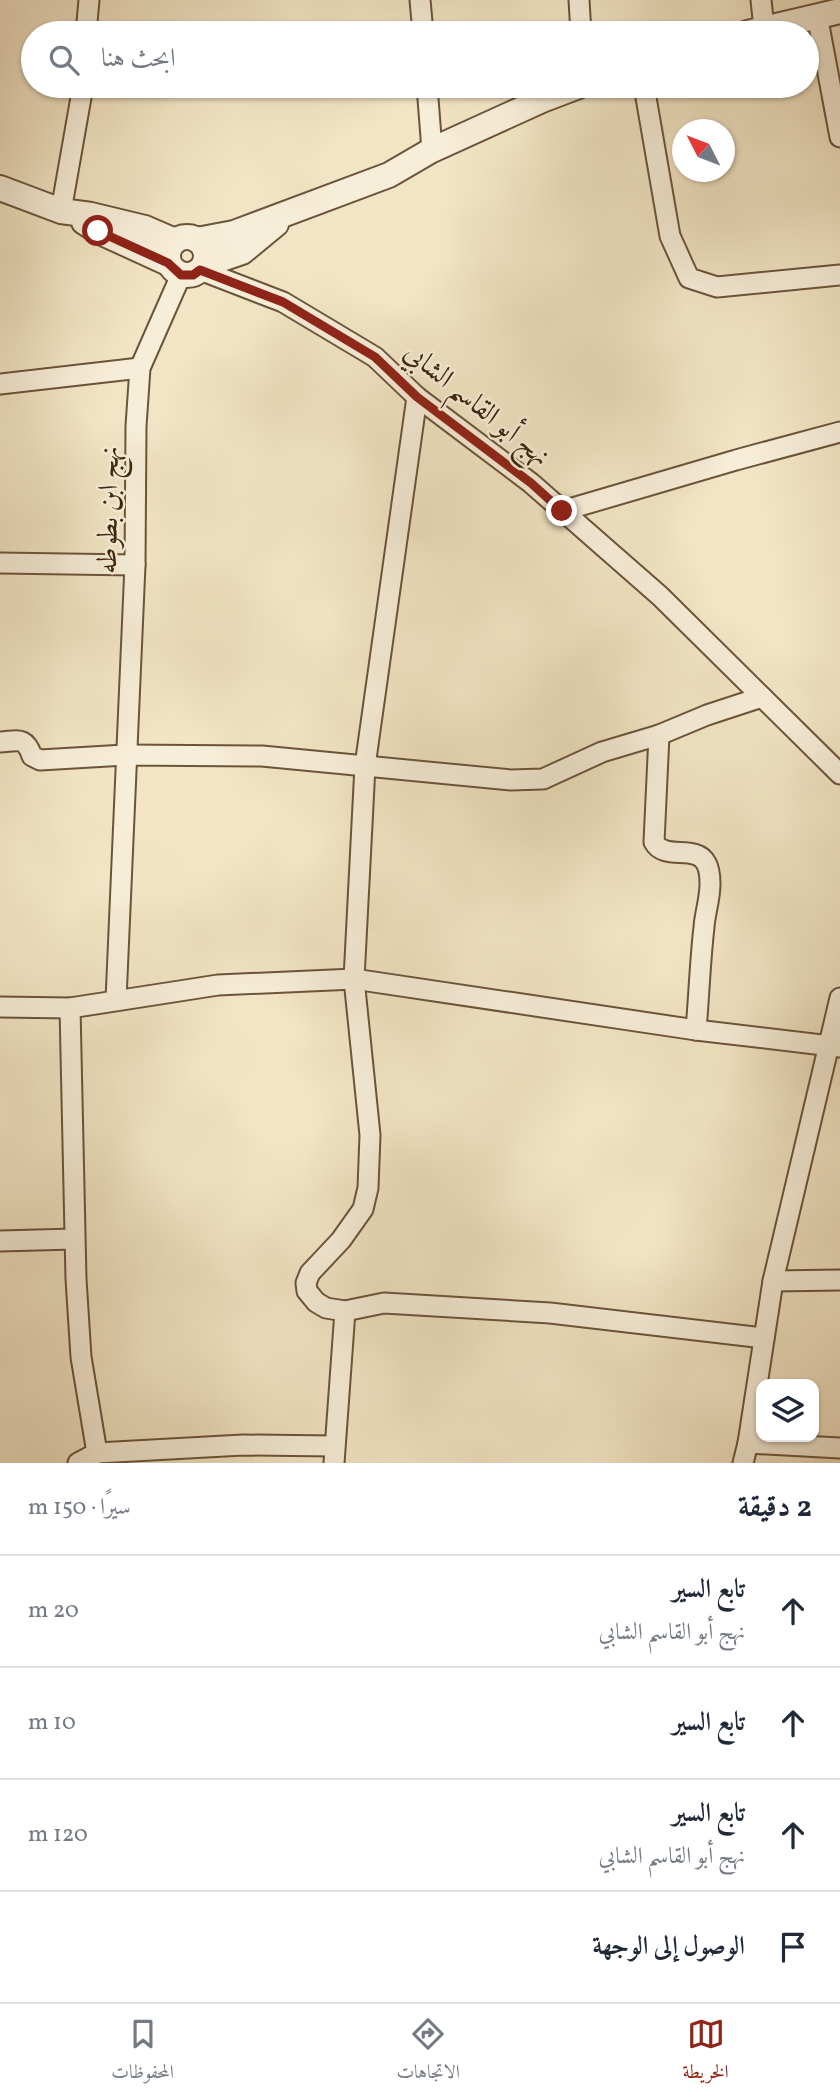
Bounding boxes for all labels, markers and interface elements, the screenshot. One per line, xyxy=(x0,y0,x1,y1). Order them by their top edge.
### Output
search box xyxy=(21,21,819,98)
icon: search xyxy=(45,41,83,79)
text: ابحث هنا xyxy=(101,41,176,77)
north arrow xyxy=(672,119,735,182)
route start xyxy=(82,215,113,246)
street label: نهج أبو القاسم الشابي xyxy=(391,332,559,481)
street label: نهج ابن بطوطه xyxy=(89,446,133,574)
route end xyxy=(546,495,577,526)
map controls xyxy=(756,1379,819,1442)
button: layers xyxy=(756,1379,819,1442)
text: 2 دقيقة xyxy=(738,1487,812,1529)
text: سيرًا · 150 m xyxy=(28,1492,131,1524)
text: تابع السير xyxy=(672,1572,745,1608)
icon: ahead xyxy=(774,1592,812,1630)
text: 20 m xyxy=(28,1595,79,1627)
text: نهج أبو القاسم الشابي xyxy=(598,1617,745,1649)
icon: ahead xyxy=(774,1704,812,1742)
text: تابع السير xyxy=(672,1705,745,1741)
text: 10 m xyxy=(28,1707,76,1739)
text: تابع السير xyxy=(672,1796,745,1832)
icon: ahead xyxy=(774,1816,812,1854)
text: 120 m xyxy=(28,1819,88,1851)
text: نهج أبو القاسم الشابي xyxy=(598,1841,745,1873)
icon: arrive xyxy=(774,1928,812,1966)
text: الوصول إلى الوجهة xyxy=(592,1929,745,1965)
tab: المحفوظات xyxy=(111,2015,174,2090)
tab: الاتجاهات xyxy=(397,2015,460,2090)
tab: الخريطة xyxy=(682,2015,729,2090)

